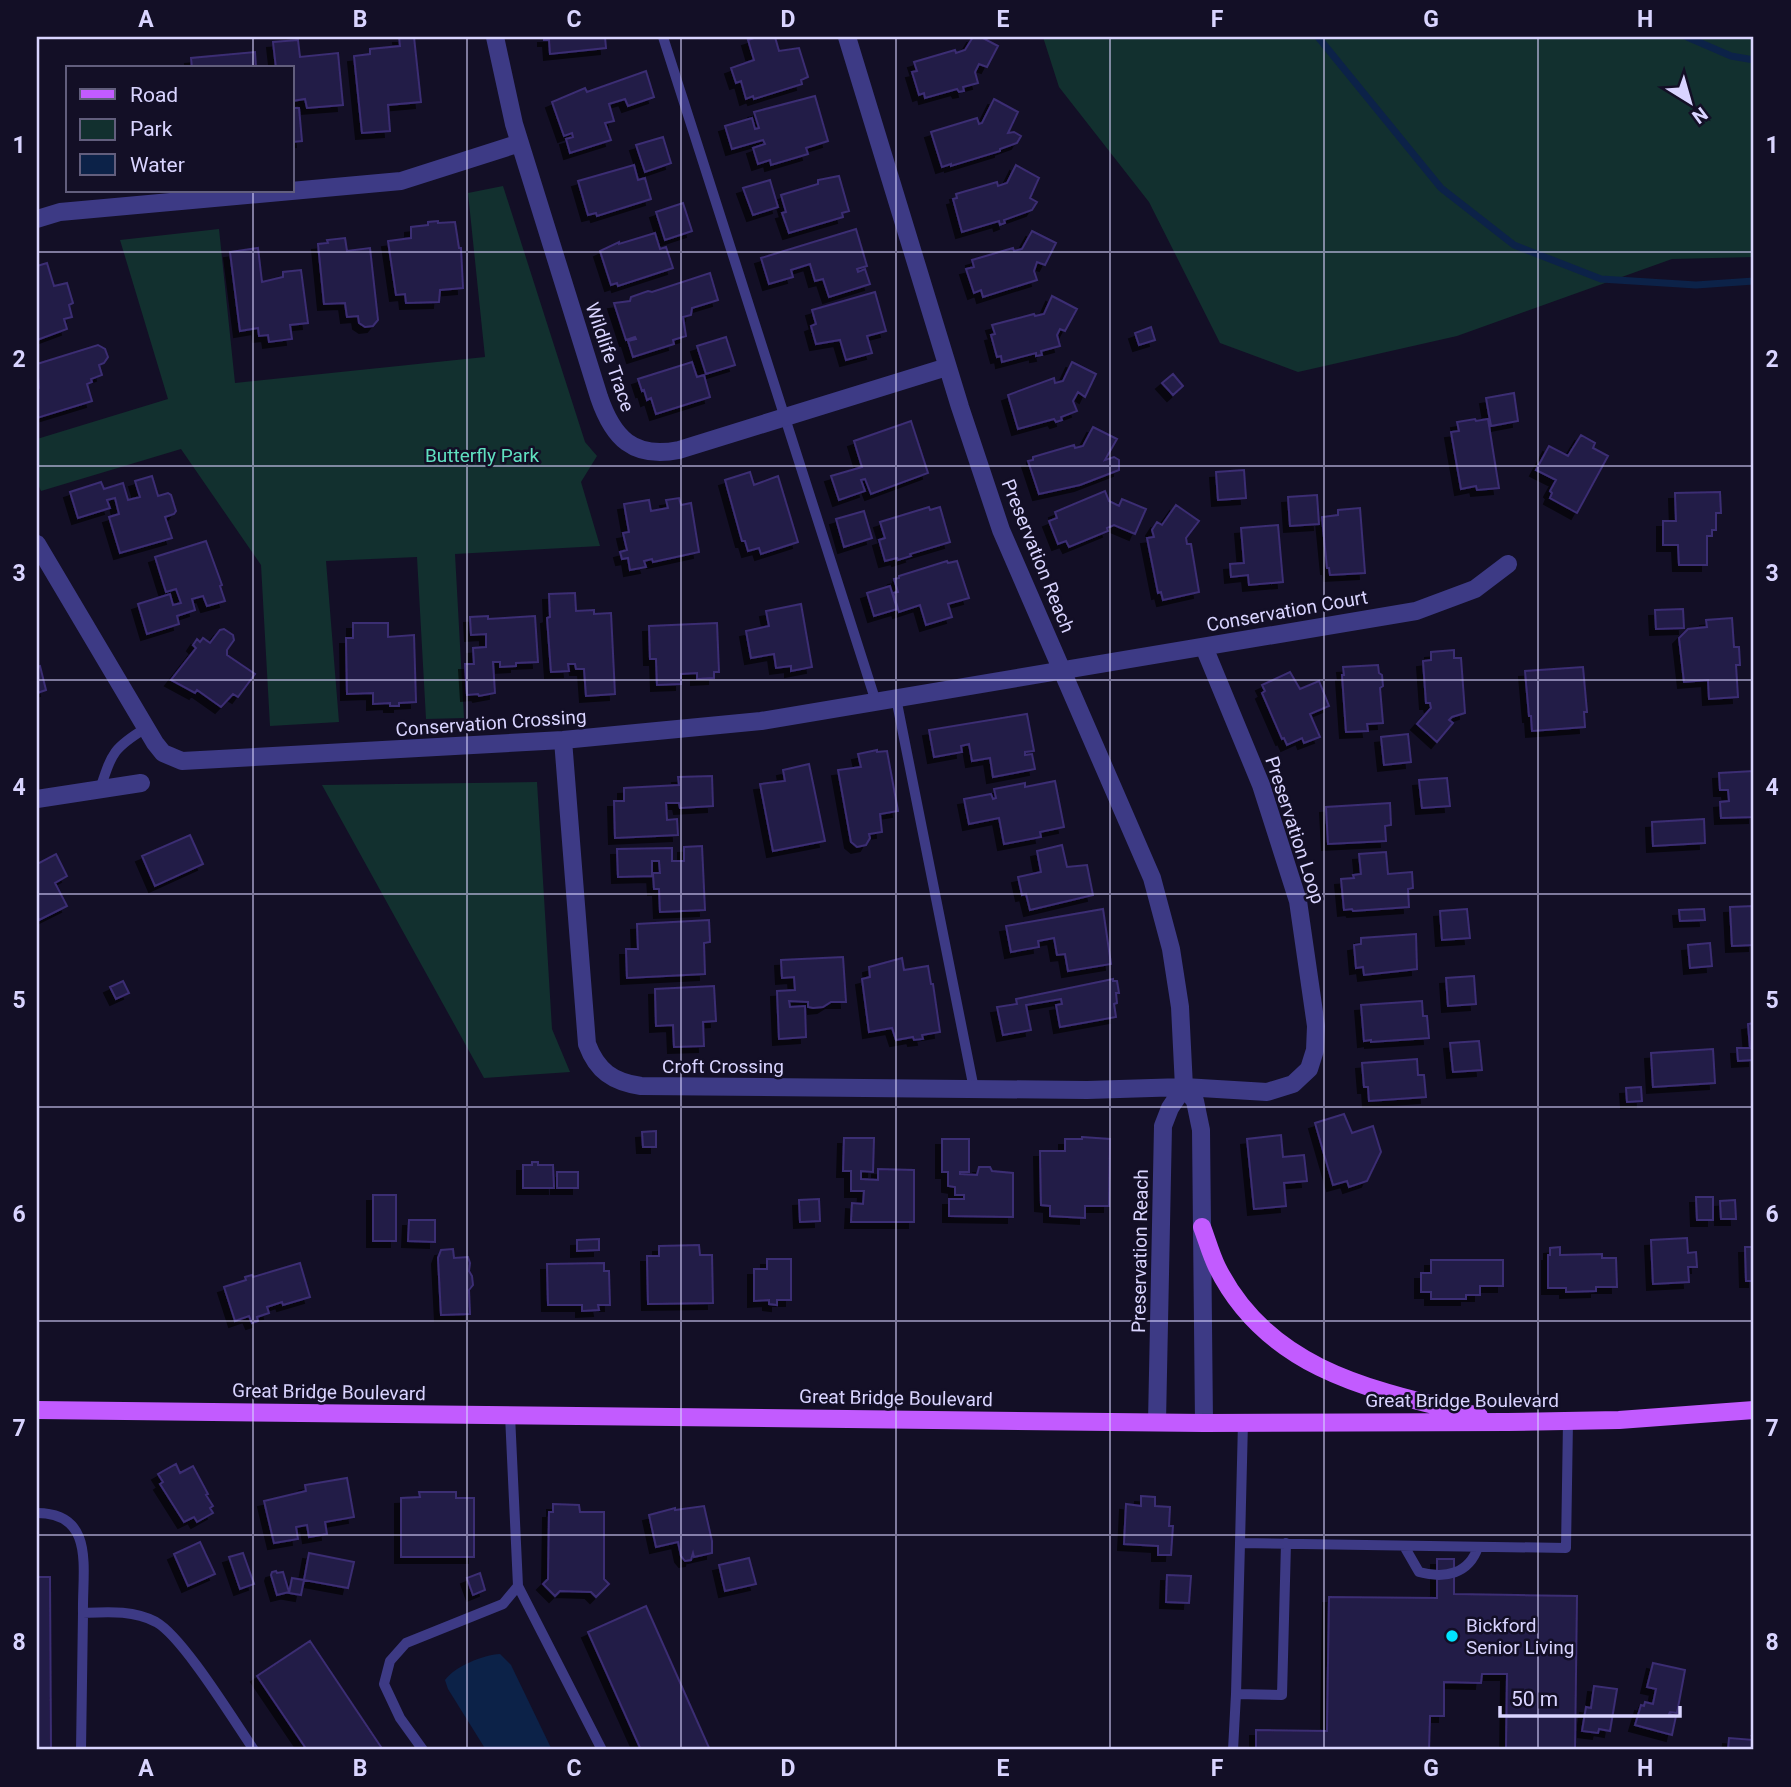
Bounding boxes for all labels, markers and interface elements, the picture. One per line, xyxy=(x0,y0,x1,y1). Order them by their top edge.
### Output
text: A xyxy=(138,6,154,33)
text: B xyxy=(353,6,367,33)
text: C xyxy=(566,6,582,33)
text: D xyxy=(781,6,795,33)
text: E xyxy=(997,6,1010,33)
text: F xyxy=(1211,6,1224,33)
text: G xyxy=(1423,6,1439,33)
text: H xyxy=(1637,6,1653,33)
legend xyxy=(66,66,294,192)
north arrow xyxy=(1654,66,1724,136)
text: Road xyxy=(130,83,178,107)
text: N xyxy=(1688,102,1712,128)
text: Park xyxy=(130,117,173,141)
text: 1 xyxy=(12,132,26,159)
text: 1 xyxy=(1765,132,1779,159)
text: Water xyxy=(130,153,185,177)
street label: Wildlife Trace xyxy=(581,299,639,415)
text: 2 xyxy=(12,346,26,373)
text: 2 xyxy=(1765,346,1779,373)
park label: Butterfly Park xyxy=(425,444,539,467)
street label: Preservation Reach xyxy=(997,476,1079,636)
text: 3 xyxy=(12,560,26,587)
text: 3 xyxy=(1765,560,1779,587)
street label: Conservation Court xyxy=(1205,585,1369,637)
street label: Conservation Crossing xyxy=(395,705,587,741)
street label: Preservation Loop xyxy=(1260,753,1330,907)
text: 4 xyxy=(12,774,26,801)
text: 4 xyxy=(1765,774,1779,801)
text: 5 xyxy=(12,987,26,1014)
text: 5 xyxy=(1765,987,1779,1014)
street label: Croft Crossing xyxy=(662,1055,784,1078)
street label: Preservation Reach xyxy=(1127,1169,1153,1333)
text: 6 xyxy=(12,1201,26,1228)
text: 6 xyxy=(1765,1201,1779,1228)
street label: Great Bridge Boulevard xyxy=(232,1379,426,1405)
street label: Great Bridge Boulevard xyxy=(799,1385,993,1411)
street label: Great Bridge Boulevard xyxy=(1365,1389,1559,1412)
text: 7 xyxy=(12,1415,26,1442)
text: 7 xyxy=(1765,1415,1779,1442)
place label: Bickford Senior Living xyxy=(1466,1614,1574,1659)
marker: Bickford Senior Living xyxy=(1444,1628,1460,1644)
text: 8 xyxy=(12,1629,26,1656)
text: 8 xyxy=(1765,1629,1779,1656)
scale bar xyxy=(1500,1675,1681,1719)
text: 50 m xyxy=(1511,1687,1558,1711)
text: A xyxy=(138,1755,154,1782)
text: B xyxy=(353,1755,367,1782)
text: C xyxy=(566,1755,582,1782)
text: D xyxy=(781,1755,795,1782)
text: E xyxy=(997,1755,1010,1782)
text: F xyxy=(1211,1755,1224,1782)
text: G xyxy=(1423,1755,1439,1782)
text: H xyxy=(1637,1755,1653,1782)

